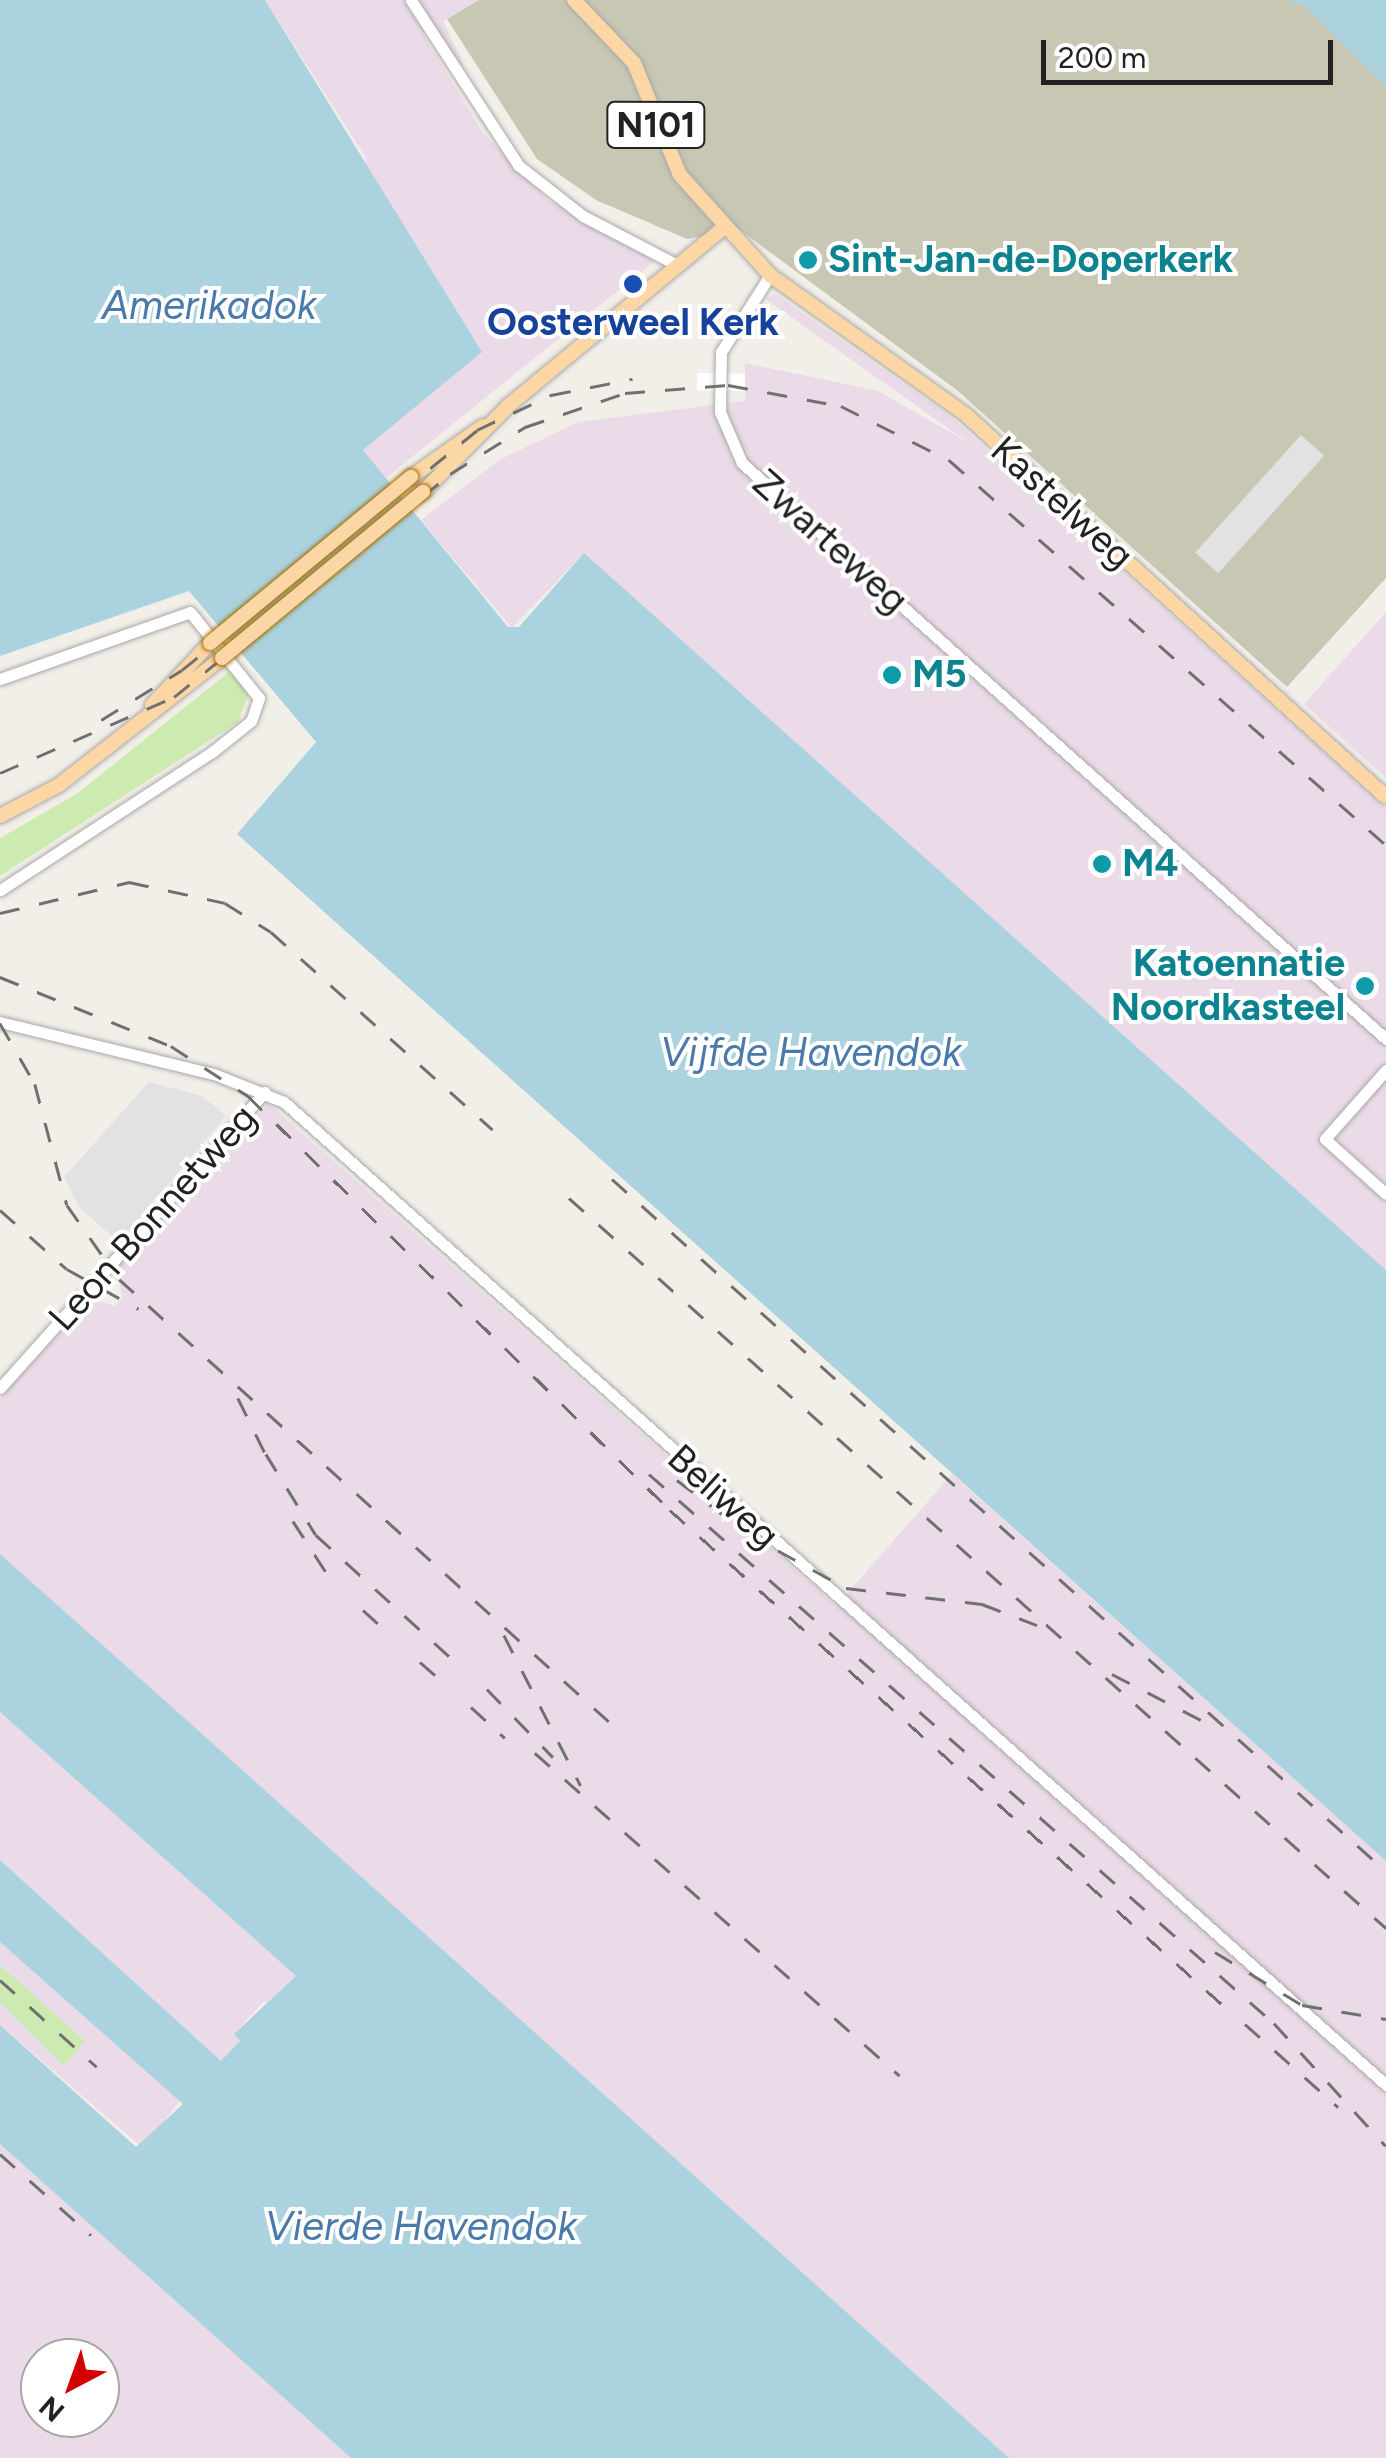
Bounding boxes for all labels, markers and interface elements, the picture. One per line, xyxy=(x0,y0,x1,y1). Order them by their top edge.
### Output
scale bar xyxy=(1046,20,1338,82)
text: 200 m xyxy=(1058,39,1146,76)
road number: N101 xyxy=(606,95,706,155)
place label: Sint-Jan-de-Doperkerk xyxy=(828,237,1233,283)
marker: Sint-Jan-de-Doperkerk xyxy=(797,249,819,271)
marker: Oosterweel Kerk xyxy=(622,273,644,295)
water label: Amerikadok xyxy=(102,281,316,329)
place label: Oosterweel Kerk xyxy=(487,300,779,346)
street label: Kastelweg xyxy=(981,427,1143,579)
street label: Zwarteweg xyxy=(743,461,917,623)
place label: M5 xyxy=(912,652,967,698)
marker: M5 xyxy=(881,664,903,686)
place label: M4 xyxy=(1122,841,1179,887)
marker: M4 xyxy=(1091,853,1113,875)
place label: Katoennatie Noordkasteel xyxy=(1111,941,1345,1030)
marker: Katoennatie Noordkasteel xyxy=(1354,975,1376,997)
water label: Vijfde Havendok xyxy=(660,1028,962,1076)
street label: Leon Bonnetweg xyxy=(40,1096,266,1340)
street label: Beliweg xyxy=(658,1435,788,1559)
water label: Vierde Havendok xyxy=(265,2202,577,2250)
north arrow xyxy=(20,2338,120,2438)
text: N xyxy=(32,2389,71,2429)

